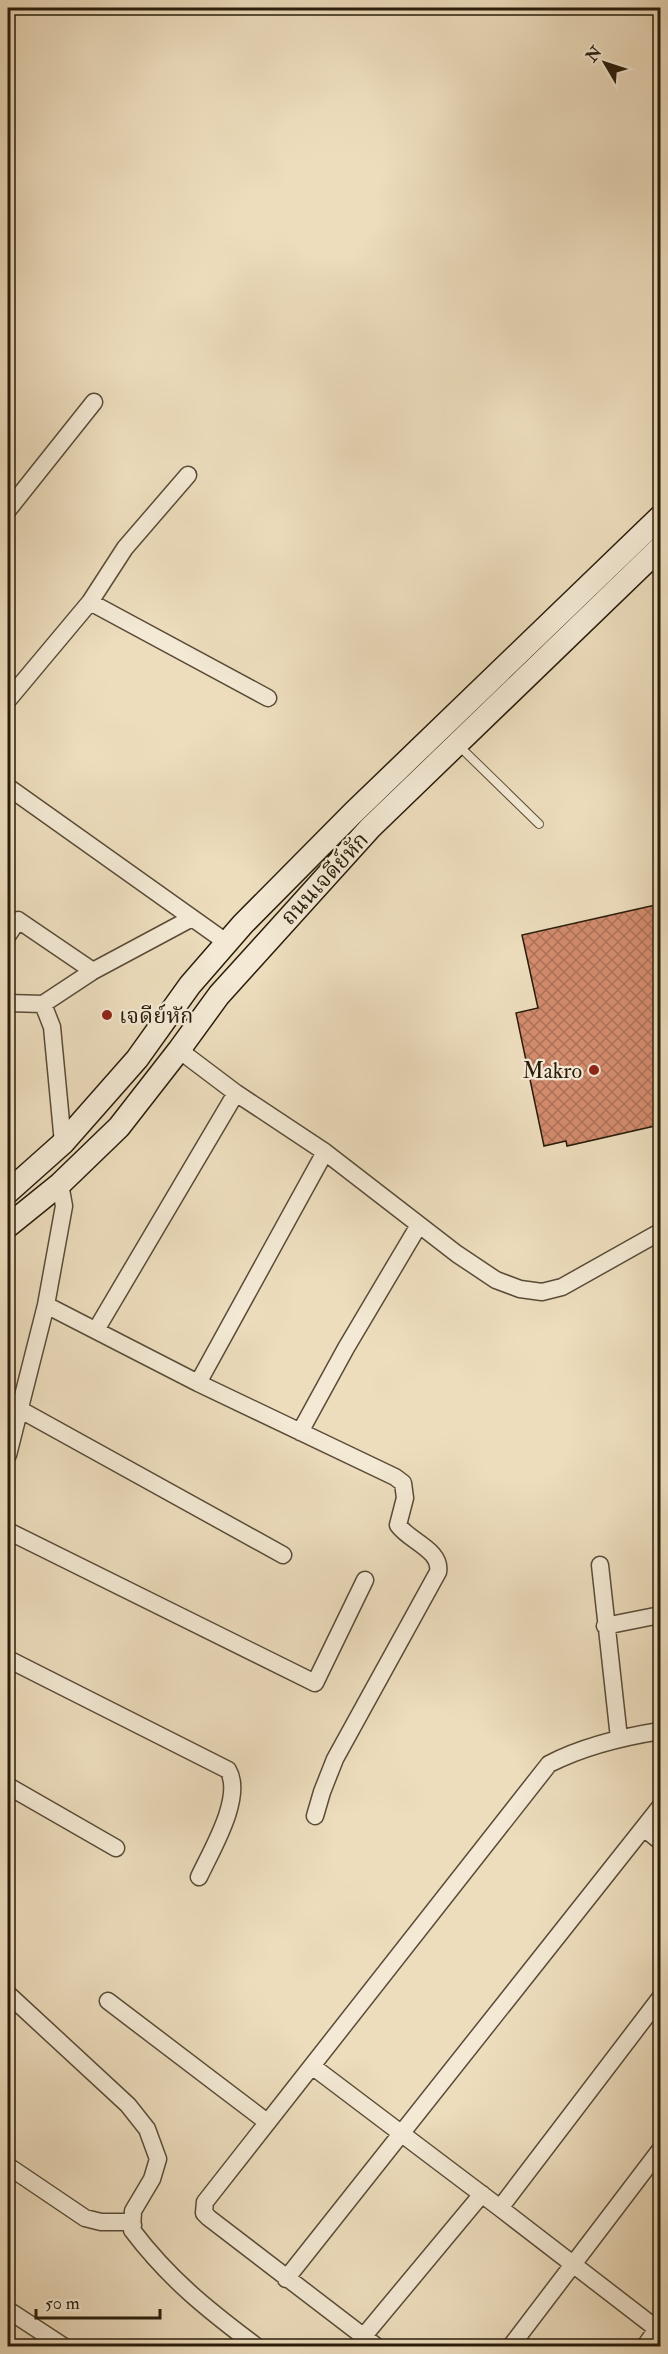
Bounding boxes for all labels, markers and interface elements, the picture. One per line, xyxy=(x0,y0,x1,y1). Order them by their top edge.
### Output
north arrow xyxy=(575,33,635,93)
text: N xyxy=(581,42,607,67)
street label: ถนนเจดีย์หัก xyxy=(275,826,375,931)
place label: เจดีย์หัก xyxy=(119,1002,193,1030)
marker: เจดีย์หัก xyxy=(100,1008,114,1022)
place label: Makro xyxy=(523,1057,582,1085)
marker: Makro xyxy=(587,1063,601,1077)
scale bar xyxy=(36,2282,160,2320)
text: 50 m xyxy=(45,2292,80,2315)

